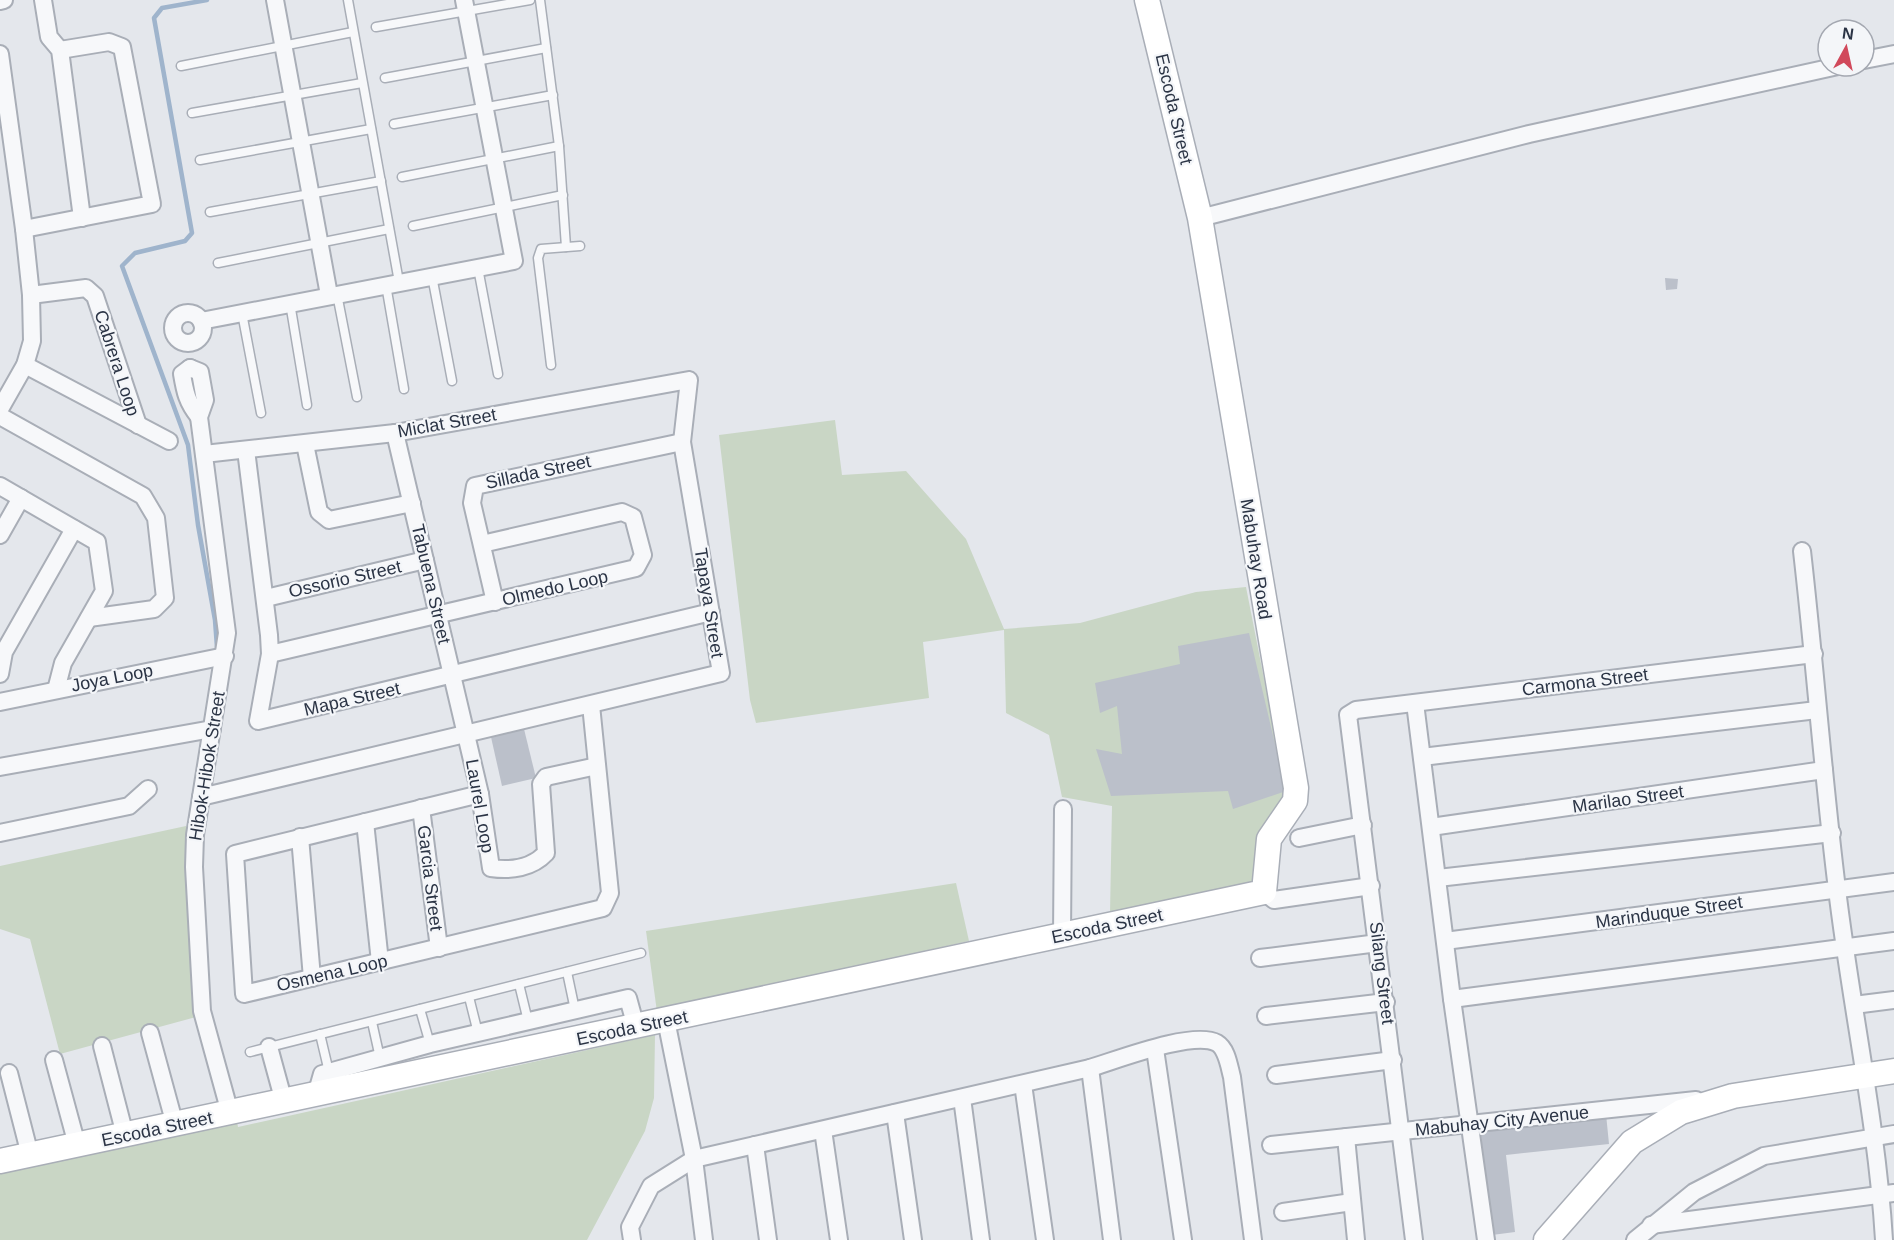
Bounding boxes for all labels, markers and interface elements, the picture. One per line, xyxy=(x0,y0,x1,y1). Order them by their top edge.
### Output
north arrow xyxy=(1816,18,1876,78)
text: N xyxy=(1841,24,1855,43)
street label: Escoda Street xyxy=(1152,52,1196,166)
street label: Cabrera Loop xyxy=(90,308,144,418)
street label: Miclat Street xyxy=(396,404,498,442)
street label: Sillada Street xyxy=(484,451,592,493)
street label: Mabuhay Road xyxy=(1237,497,1275,621)
street label: Tabuena Street xyxy=(408,522,454,646)
street label: Tapaya Street xyxy=(690,547,728,659)
street label: Ossorio Street xyxy=(287,556,403,602)
street label: Olmedo Loop xyxy=(500,566,610,610)
street label: Joya Loop xyxy=(69,660,155,696)
street label: Carmona Street xyxy=(1521,664,1649,700)
street label: Mapa Street xyxy=(302,678,402,720)
street label: Hibok-Hibok Street xyxy=(185,690,229,842)
street label: Laurel Loop xyxy=(462,757,498,855)
street label: Marilao Street xyxy=(1571,781,1685,817)
street label: Garcia Street xyxy=(414,824,446,932)
street label: Marinduque Street xyxy=(1594,892,1744,932)
street label: Escoda Street xyxy=(1050,904,1164,948)
street label: Silang Street xyxy=(1366,921,1398,1025)
street label: Osmena Loop xyxy=(275,951,389,995)
street label: Escoda Street xyxy=(575,1006,689,1050)
street label: Mabuhay City Avenue xyxy=(1414,1102,1590,1140)
street label: Escoda Street xyxy=(100,1107,214,1151)

